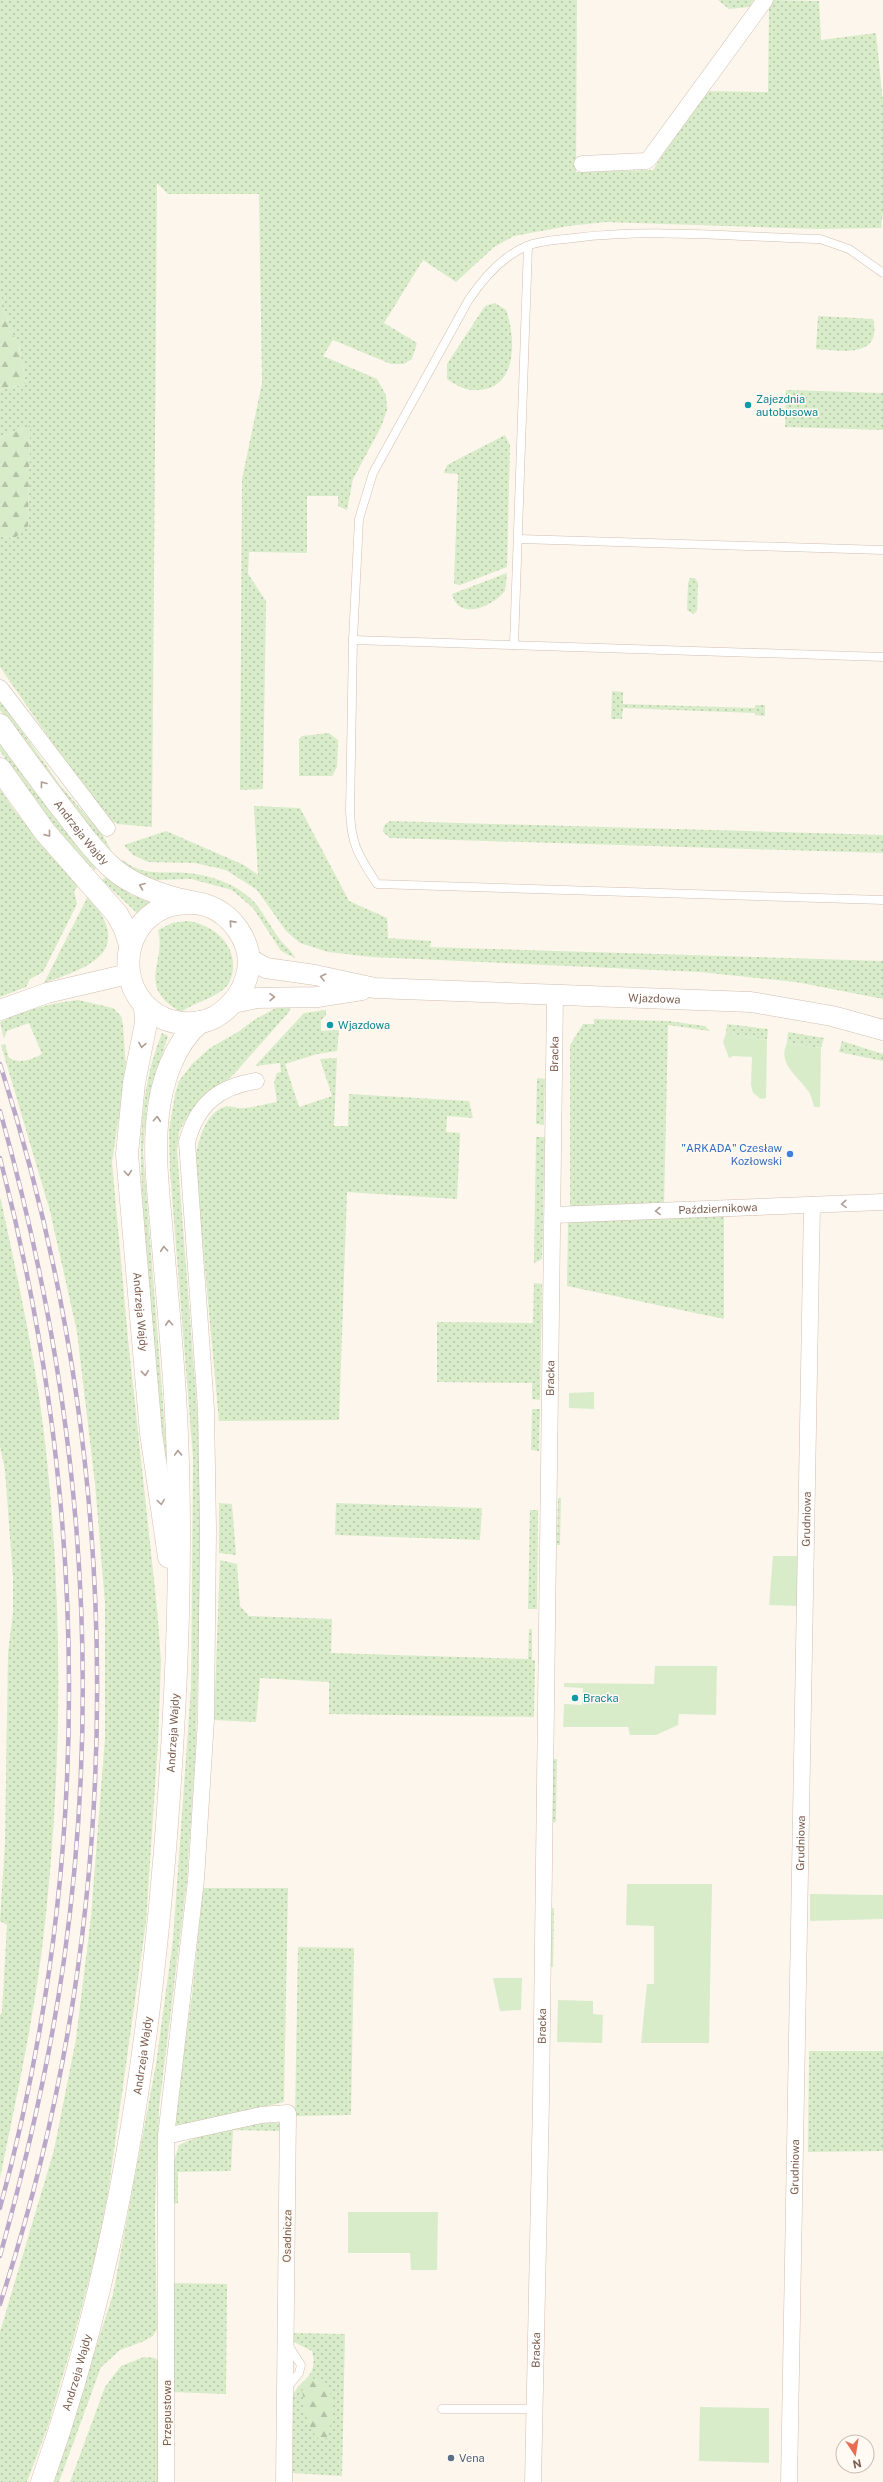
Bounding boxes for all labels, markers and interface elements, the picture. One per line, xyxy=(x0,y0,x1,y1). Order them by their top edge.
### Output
place label: Zajezdnia autobusowa xyxy=(756,393,818,418)
marker: Zajezdnia autobusowa xyxy=(743,400,753,410)
one-way arrow xyxy=(41,781,48,788)
street label: Andrzeja Wajdy xyxy=(52,798,111,867)
one-way arrow xyxy=(43,830,50,837)
one-way arrow xyxy=(138,883,145,891)
one-way arrow xyxy=(230,920,237,928)
one-way arrow xyxy=(320,973,327,982)
street label: Wjazdowa xyxy=(628,991,681,1005)
one-way arrow xyxy=(269,993,275,1001)
place label: Wjazdowa xyxy=(338,1019,390,1031)
marker: Wjazdowa xyxy=(325,1020,335,1030)
street label: Bracka xyxy=(548,1036,560,1072)
one-way arrow xyxy=(138,1042,147,1048)
one-way arrow xyxy=(153,1116,162,1122)
place label: "ARKADA" Czesław Kozłowski xyxy=(681,1142,782,1167)
marker: "ARKADA" Czesław Kozłowski xyxy=(785,1149,795,1159)
one-way arrow xyxy=(124,1170,133,1176)
one-way arrow xyxy=(841,1199,847,1208)
street label: Październikowa xyxy=(678,1201,758,1216)
one-way arrow xyxy=(655,1207,661,1215)
one-way arrow xyxy=(159,1246,168,1252)
street label: Andrzeja Wajdy xyxy=(131,1272,150,1352)
one-way arrow xyxy=(165,1320,174,1326)
street label: Bracka xyxy=(544,1360,556,1396)
one-way arrow xyxy=(141,1370,150,1376)
one-way arrow xyxy=(173,1450,182,1456)
street label: Grudniowa xyxy=(800,1491,813,1547)
one-way arrow xyxy=(156,1499,165,1505)
place label: Bracka xyxy=(583,1692,619,1704)
street label: Andrzeja Wajdy xyxy=(165,1693,181,1773)
marker: Bracka xyxy=(570,1693,580,1703)
street label: Grudniowa xyxy=(794,1815,807,1871)
street label: Bracka xyxy=(536,2008,548,2044)
street label: Andrzeja Wajdy xyxy=(131,2015,154,2096)
street label: Grudniowa xyxy=(788,2139,801,2195)
street label: Osadnicza xyxy=(281,2210,293,2262)
street label: Bracka xyxy=(529,2332,542,2368)
street label: Andrzeja Wajdy xyxy=(60,2333,94,2412)
street label: Przepustowa xyxy=(161,2380,173,2446)
north arrow xyxy=(835,2434,875,2474)
place label: Vena xyxy=(459,2452,485,2464)
marker: Vena xyxy=(446,2453,456,2463)
text: N xyxy=(852,2457,863,2471)

